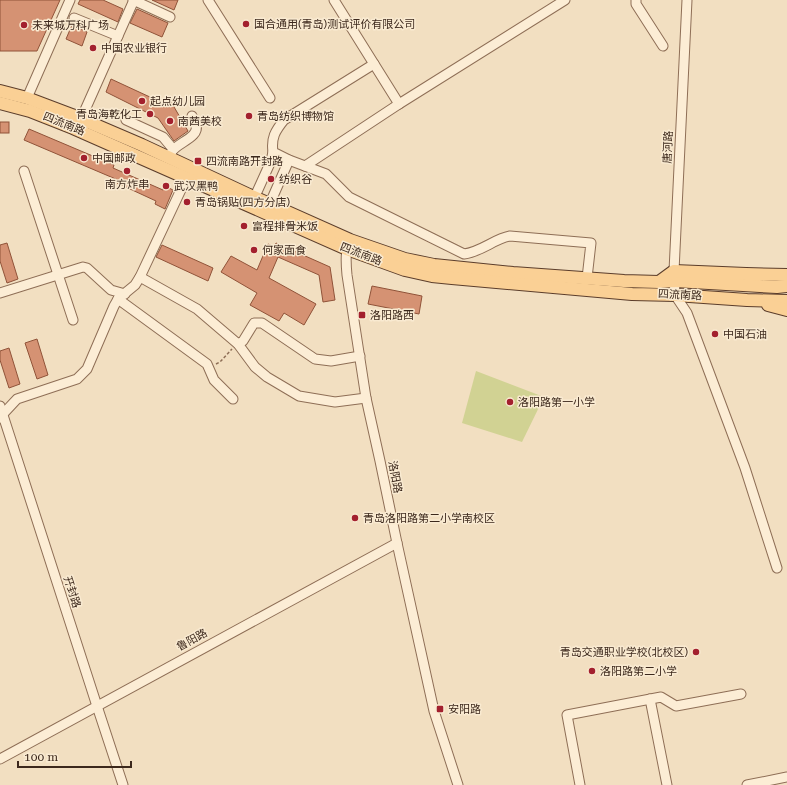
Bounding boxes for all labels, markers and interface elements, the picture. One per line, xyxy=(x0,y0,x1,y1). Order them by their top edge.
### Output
place label: 国合通用(青岛)测试评价有限公司 xyxy=(254,18,415,31)
place label: 未来城万科广场 xyxy=(32,19,109,32)
marker: 国合通用(青岛)测试评价有限公司 xyxy=(241,19,251,29)
marker: 未来城万科广场 xyxy=(19,20,29,30)
place label: 中国农业银行 xyxy=(101,42,167,55)
marker: 中国农业银行 xyxy=(88,43,98,53)
place label: 起点幼儿园 xyxy=(150,95,205,108)
marker: 起点幼儿园 xyxy=(137,96,147,106)
place label: 青岛海乾化工 xyxy=(76,108,142,121)
marker: 青岛海乾化工 xyxy=(145,109,155,119)
street label: 四流南路 xyxy=(41,110,87,138)
place label: 青岛纺织博物馆 xyxy=(257,110,334,123)
marker: 青岛纺织博物馆 xyxy=(244,111,254,121)
place label: 南茜美校 xyxy=(178,115,222,128)
marker: 南茜美校 xyxy=(165,116,175,126)
street label: 唐河路 xyxy=(661,130,675,164)
place label: 中国邮政 xyxy=(92,152,136,165)
marker: 中国邮政 xyxy=(79,153,89,163)
place label: 四流南路开封路 xyxy=(206,155,283,168)
marker: 四流南路开封路 xyxy=(193,156,203,166)
marker: 南方炸串 xyxy=(122,166,132,176)
place label: 纺织谷 xyxy=(279,173,312,186)
marker: 纺织谷 xyxy=(266,174,276,184)
place label: 南方炸串 xyxy=(105,178,149,191)
place label: 武汉黑鸭 xyxy=(174,180,218,193)
marker: 武汉黑鸭 xyxy=(161,181,171,191)
place label: 青岛锅贴(四方分店) xyxy=(195,196,291,209)
marker: 青岛锅贴(四方分店) xyxy=(182,197,192,207)
place label: 富程排骨米饭 xyxy=(252,220,318,233)
marker: 富程排骨米饭 xyxy=(239,221,249,231)
street label: 四流南路 xyxy=(338,240,384,268)
place label: 何家面食 xyxy=(262,244,306,257)
marker: 何家面食 xyxy=(249,245,259,255)
street label: 四流南路 xyxy=(658,287,702,303)
place label: 洛阳路西 xyxy=(370,309,414,322)
marker: 洛阳路西 xyxy=(357,310,367,320)
place label: 中国石油 xyxy=(723,328,767,341)
marker: 中国石油 xyxy=(710,329,720,339)
place label: 洛阳路第一小学 xyxy=(518,396,595,409)
marker: 洛阳路第一小学 xyxy=(505,397,515,407)
street label: 洛阳路 xyxy=(385,460,405,494)
place label: 青岛洛阳路第二小学南校区 xyxy=(363,512,495,525)
marker: 青岛洛阳路第二小学南校区 xyxy=(350,513,360,523)
street label: 开封路 xyxy=(61,574,83,610)
street label: 鲁阳路 xyxy=(174,626,210,654)
place label: 青岛交通职业学校(北校区) xyxy=(560,646,688,659)
marker: 青岛交通职业学校(北校区) xyxy=(691,647,701,657)
place label: 洛阳路第二小学 xyxy=(600,665,677,678)
marker: 洛阳路第二小学 xyxy=(587,666,597,676)
place label: 安阳路 xyxy=(448,703,481,716)
marker: 安阳路 xyxy=(435,704,445,714)
scale bar xyxy=(18,743,131,769)
text: 100 m xyxy=(24,750,58,764)

